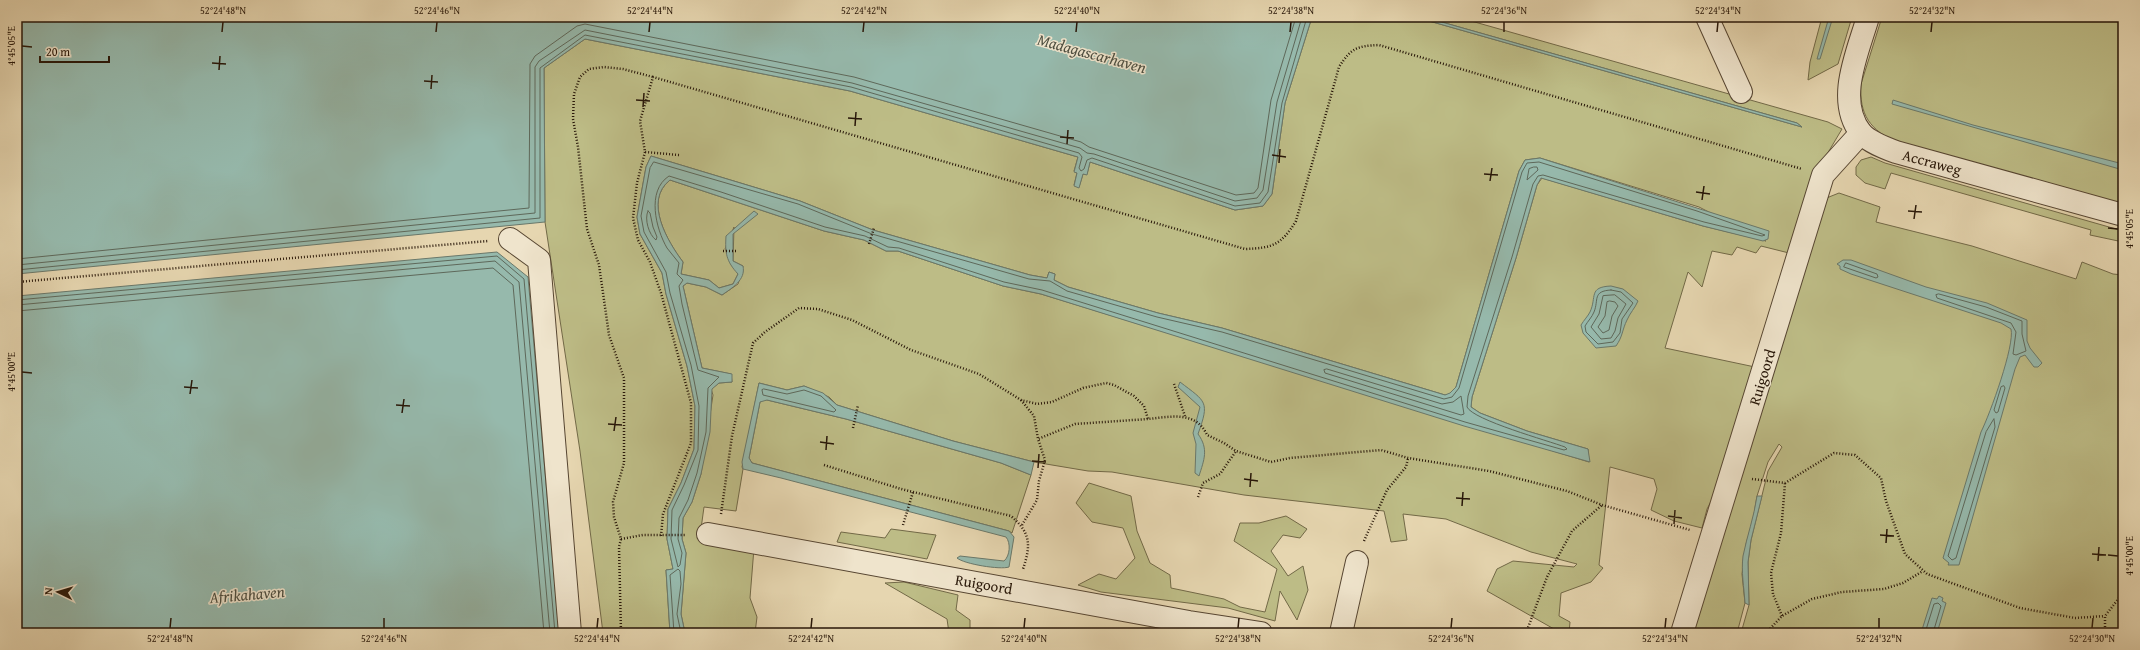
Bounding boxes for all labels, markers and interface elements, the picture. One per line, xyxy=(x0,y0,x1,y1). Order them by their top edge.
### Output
text: 52°24'48"N xyxy=(200,3,246,18)
text: 52°24'46"N xyxy=(414,3,460,18)
text: 52°24'44"N xyxy=(627,3,673,18)
text: 52°24'42"N xyxy=(841,3,887,18)
text: 52°24'40"N xyxy=(1054,3,1100,18)
text: 52°24'38"N xyxy=(1268,3,1314,18)
text: 52°24'36"N xyxy=(1481,3,1527,18)
text: 52°24'34"N xyxy=(1695,3,1741,18)
text: 52°24'32"N xyxy=(1909,3,1955,18)
text: 4°45'05"E xyxy=(4,26,19,66)
water label: Madagascarhaven xyxy=(1035,27,1149,79)
scale bar xyxy=(40,38,109,64)
text: 20 m xyxy=(46,43,70,60)
street label: Accraweg xyxy=(1900,144,1964,180)
text: 4°45'05"E xyxy=(2122,209,2137,249)
street label: Ruigoord xyxy=(1744,346,1780,408)
text: 4°45'00"E xyxy=(4,352,19,392)
text: 4°45'00"E xyxy=(2122,536,2137,576)
street label: Ruigoord xyxy=(954,569,1014,599)
north arrow xyxy=(38,572,78,612)
water label: Afrikahaven xyxy=(207,579,286,609)
text: N xyxy=(40,586,56,595)
text: 52°24'48"N xyxy=(147,631,193,646)
text: 52°24'46"N xyxy=(361,631,407,646)
text: 52°24'44"N xyxy=(574,631,620,646)
text: 52°24'42"N xyxy=(788,631,834,646)
text: 52°24'40"N xyxy=(1001,631,1047,646)
text: 52°24'38"N xyxy=(1215,631,1261,646)
text: 52°24'36"N xyxy=(1428,631,1474,646)
text: 52°24'34"N xyxy=(1642,631,1688,646)
text: 52°24'32"N xyxy=(1856,631,1902,646)
text: 52°24'30"N xyxy=(2069,631,2115,646)

